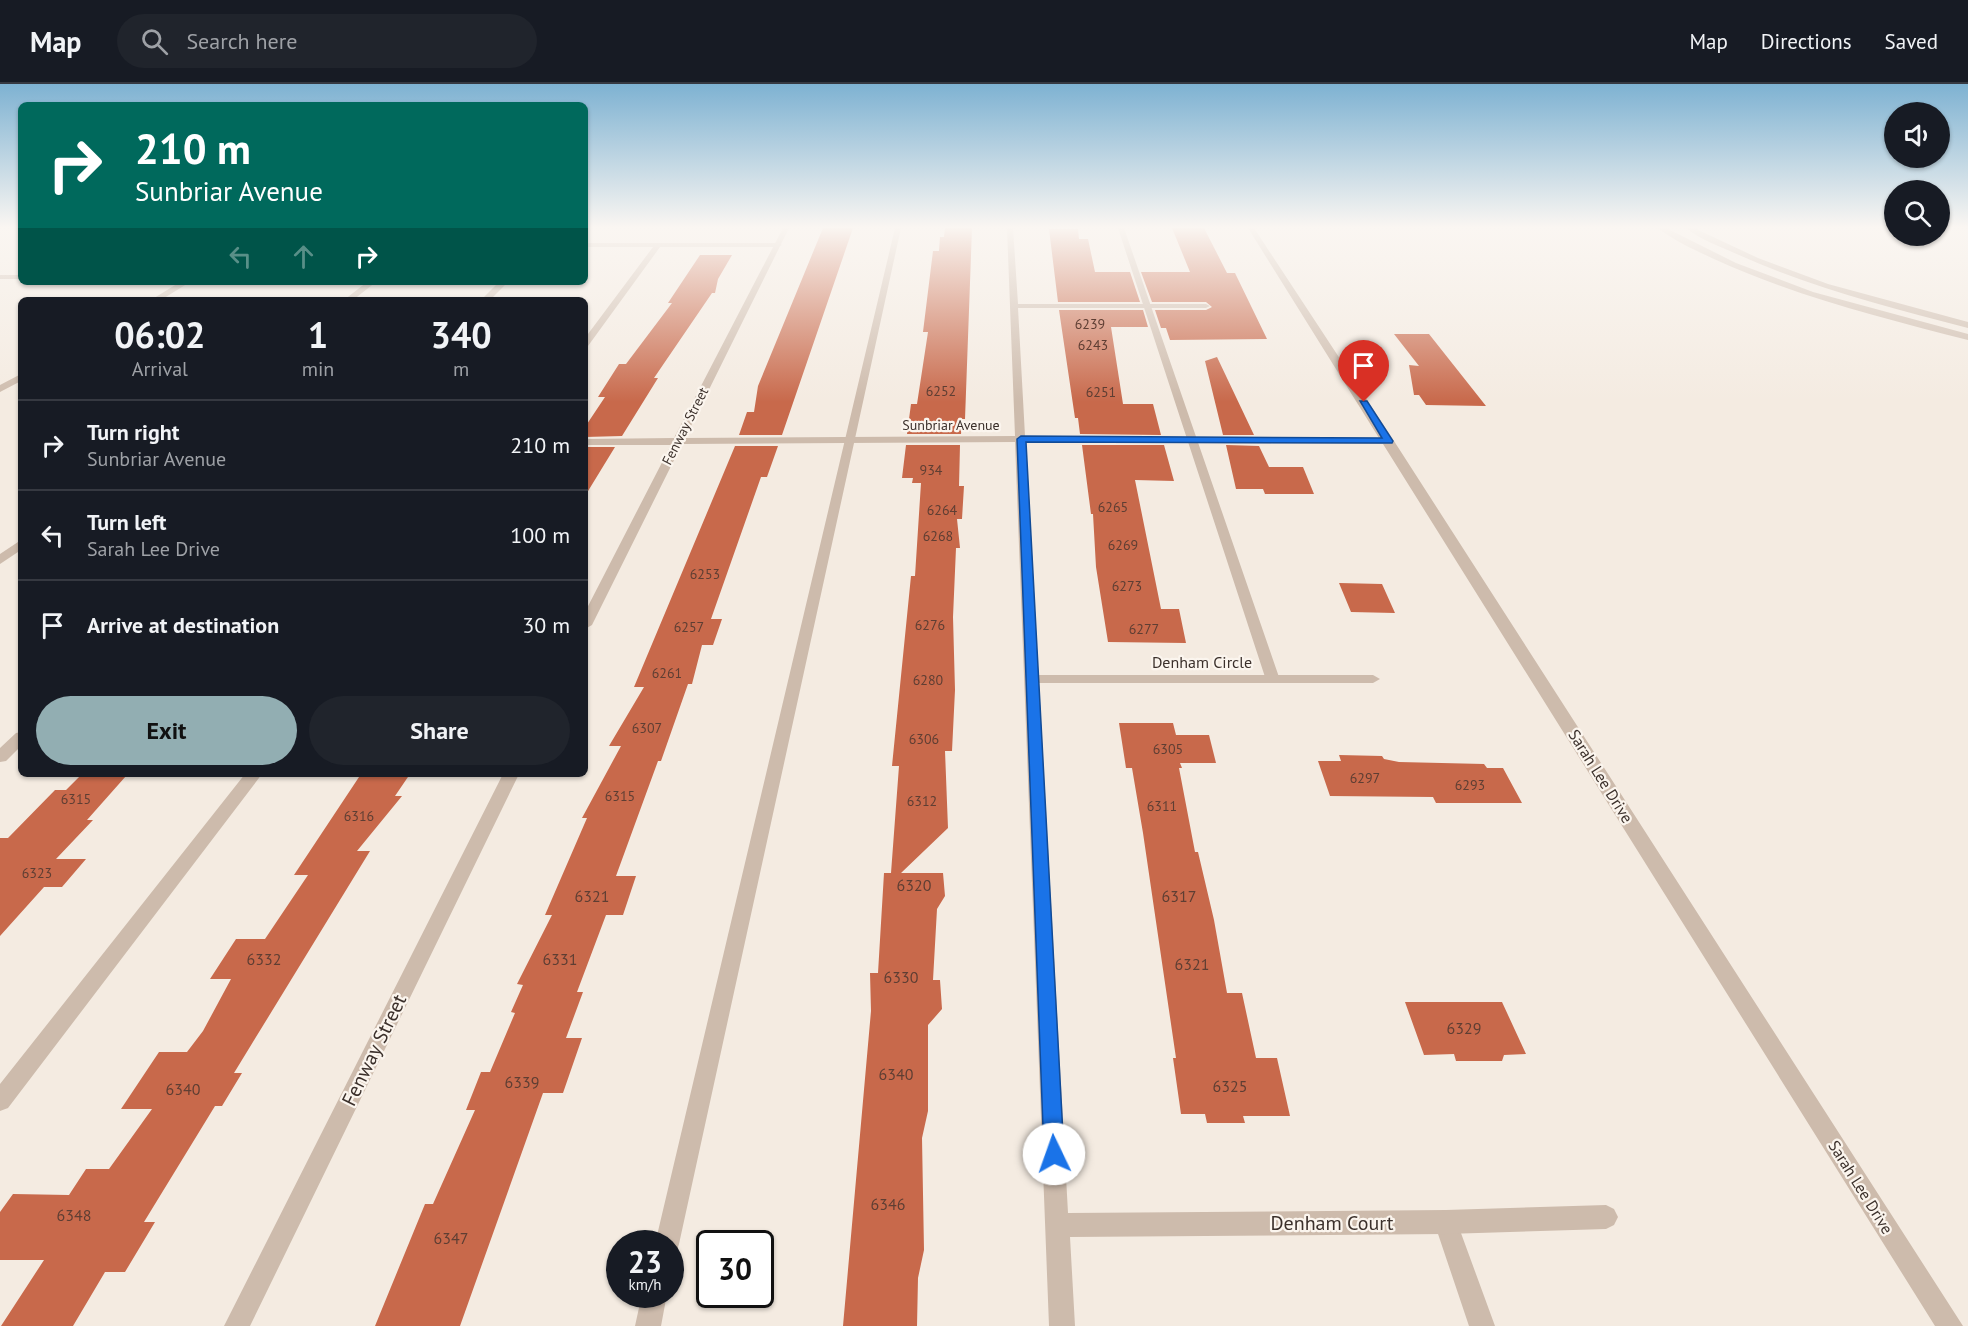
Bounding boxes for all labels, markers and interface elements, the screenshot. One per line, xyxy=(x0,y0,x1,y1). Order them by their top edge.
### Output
search box xyxy=(117,14,537,68)
text: Map xyxy=(30,23,81,60)
icon: search xyxy=(138,25,171,58)
text: Search here xyxy=(186,27,297,55)
text: Map xyxy=(1689,28,1728,55)
text: Directions xyxy=(1761,28,1852,55)
text: Saved xyxy=(1885,28,1938,55)
map controls xyxy=(1884,102,1950,246)
button: sound xyxy=(1884,102,1950,168)
text: 210 m xyxy=(135,121,251,176)
icon: right xyxy=(36,126,114,204)
text: Sunbriar Avenue xyxy=(135,174,323,208)
button: search xyxy=(1884,180,1950,246)
icon: left xyxy=(224,240,257,273)
icon: ahead xyxy=(287,240,320,273)
icon: right xyxy=(350,240,383,273)
text: 06:02 xyxy=(114,311,206,358)
text: 1 xyxy=(308,311,328,358)
text: 340 xyxy=(431,311,492,358)
house number: 6239 xyxy=(1075,315,1105,333)
house number: 6243 xyxy=(1078,336,1108,354)
pin xyxy=(1338,340,1389,402)
icon: arrive xyxy=(1347,349,1380,382)
text: Arrival xyxy=(132,356,188,382)
text: min xyxy=(302,356,334,382)
text: m xyxy=(453,356,469,382)
house number: 6252 xyxy=(926,382,956,400)
house number: 6251 xyxy=(1086,383,1116,401)
street label: Fenway Street xyxy=(658,384,712,468)
street label: Sunbriar Avenue xyxy=(902,416,1000,434)
text: Turn right xyxy=(87,418,179,446)
icon: right xyxy=(36,429,69,462)
text: 210 m xyxy=(510,431,570,459)
text: Sunbriar Avenue xyxy=(87,446,226,472)
house number: 934 xyxy=(920,461,943,479)
house number: 6265 xyxy=(1098,498,1128,516)
house number: 6264 xyxy=(927,501,958,519)
text: Turn left xyxy=(87,508,167,536)
icon: left xyxy=(36,519,69,552)
text: 100 m xyxy=(510,521,570,549)
house number: 6268 xyxy=(923,527,953,545)
text: Sarah Lee Drive xyxy=(87,536,220,562)
house number: 6269 xyxy=(1108,536,1138,554)
house number: 6253 xyxy=(690,565,720,583)
house number: 6273 xyxy=(1112,577,1142,595)
icon: arrive xyxy=(36,609,69,642)
text: Arrive at destination xyxy=(87,611,279,639)
text: 30 m xyxy=(522,611,570,639)
house number: 6276 xyxy=(915,616,945,634)
house number: 6257 xyxy=(674,618,704,636)
house number: 6277 xyxy=(1129,620,1159,638)
street label: Denham Circle xyxy=(1152,652,1252,672)
house number: 6261 xyxy=(652,664,682,682)
house number: 6280 xyxy=(913,671,944,689)
button: Exit xyxy=(36,696,297,765)
button: Share xyxy=(309,696,570,765)
house number: 6307 xyxy=(632,719,662,737)
street label: Sarah Lee Drive xyxy=(1564,726,1638,826)
house number: 6306 xyxy=(909,730,939,748)
house number: 6305 xyxy=(1153,740,1183,758)
house number: 6297 xyxy=(1350,769,1380,787)
house number: 6293 xyxy=(1455,776,1485,794)
house number: 6315 xyxy=(605,787,635,805)
house number: 6315 xyxy=(61,790,91,808)
house number: 6312 xyxy=(907,792,937,810)
house number: 6311 xyxy=(1147,797,1177,815)
house number: 6316 xyxy=(344,807,374,825)
house number: 6323 xyxy=(22,864,52,882)
house number: 6320 xyxy=(897,875,932,895)
house number: 6321 xyxy=(575,886,609,906)
house number: 6317 xyxy=(1162,886,1196,906)
house number: 6332 xyxy=(247,949,281,969)
house number: 6331 xyxy=(543,949,577,969)
house number: 6321 xyxy=(1175,954,1209,974)
house number: 6330 xyxy=(884,967,919,987)
street label: Fenway Street xyxy=(336,990,412,1110)
house number: 6329 xyxy=(1447,1018,1481,1038)
house number: 6340 xyxy=(879,1064,914,1084)
house number: 6339 xyxy=(505,1072,539,1092)
house number: 6325 xyxy=(1213,1076,1247,1096)
house number: 6340 xyxy=(166,1079,201,1099)
position arrow xyxy=(1022,1122,1086,1186)
street label: Sarah Lee Drive xyxy=(1824,1137,1898,1237)
house number: 6346 xyxy=(871,1194,905,1214)
house number: 6348 xyxy=(57,1205,91,1225)
street label: Denham Court xyxy=(1270,1210,1394,1236)
house number: 6347 xyxy=(434,1228,468,1248)
speed limit sign: 30 xyxy=(696,1230,774,1308)
text: 23 xyxy=(628,1242,662,1281)
text: km/h xyxy=(629,1275,661,1294)

